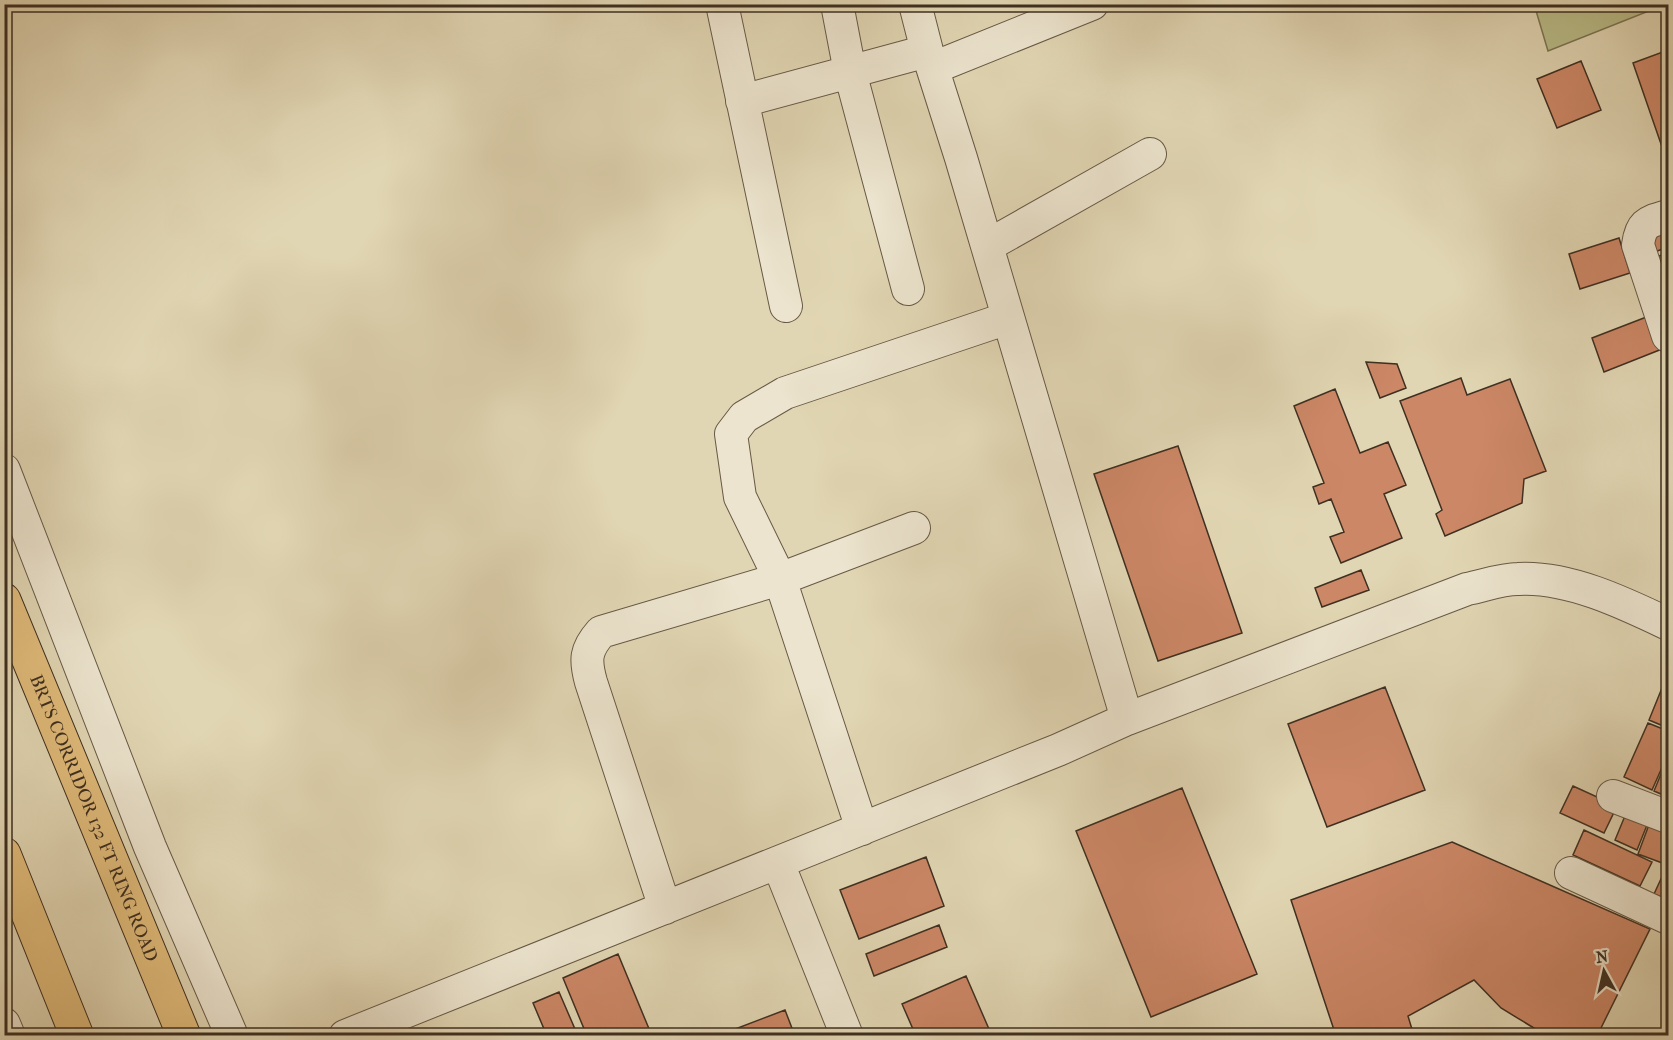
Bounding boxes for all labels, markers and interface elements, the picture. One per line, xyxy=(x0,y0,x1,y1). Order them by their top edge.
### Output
street label: BRTS CORRIDOR 132 FT RING ROAD xyxy=(25,672,162,965)
north arrow xyxy=(1574,941,1634,1001)
text: N xyxy=(1595,946,1610,967)

